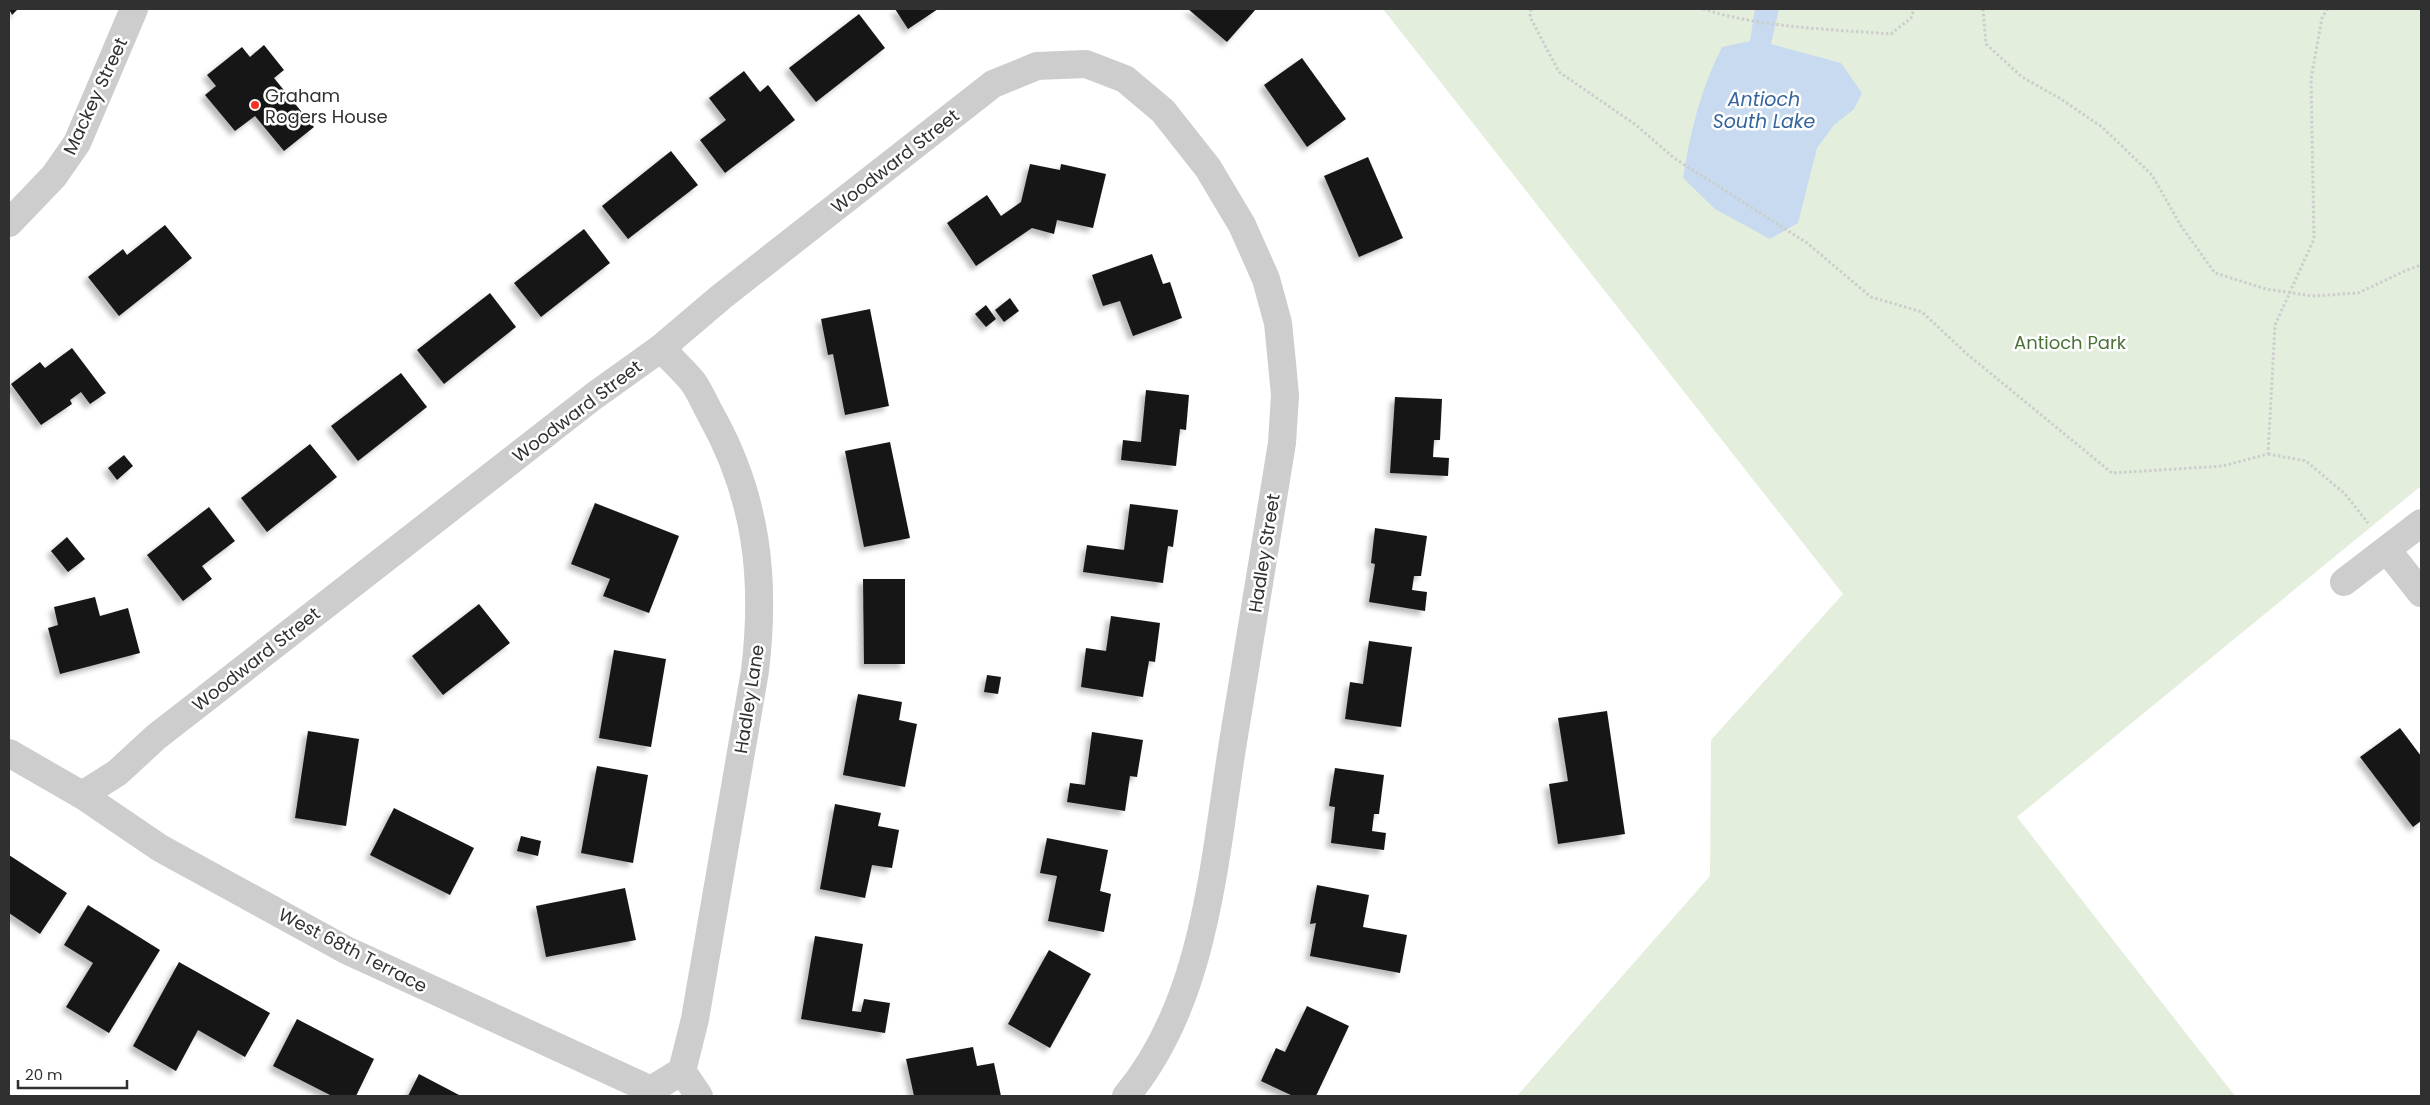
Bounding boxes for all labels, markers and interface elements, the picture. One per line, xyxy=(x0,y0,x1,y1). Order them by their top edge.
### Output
street label: Mackey Street xyxy=(57,33,133,159)
place label: Graham Rogers House xyxy=(265,83,388,129)
water label: Antioch South Lake xyxy=(1713,86,1816,135)
marker: Graham Rogers House xyxy=(249,99,261,111)
street label: Woodward Street xyxy=(826,103,964,219)
park label: Antioch Park xyxy=(2014,330,2127,355)
street label: Woodward Street xyxy=(507,354,647,468)
street label: Hadley Street xyxy=(1242,492,1286,614)
street label: Woodward Street xyxy=(187,601,325,717)
street label: Hadley Lane xyxy=(728,643,770,755)
street label: West 68th Terrace xyxy=(274,902,432,998)
scale bar xyxy=(18,1058,126,1090)
text: 20 m xyxy=(25,1064,63,1085)

